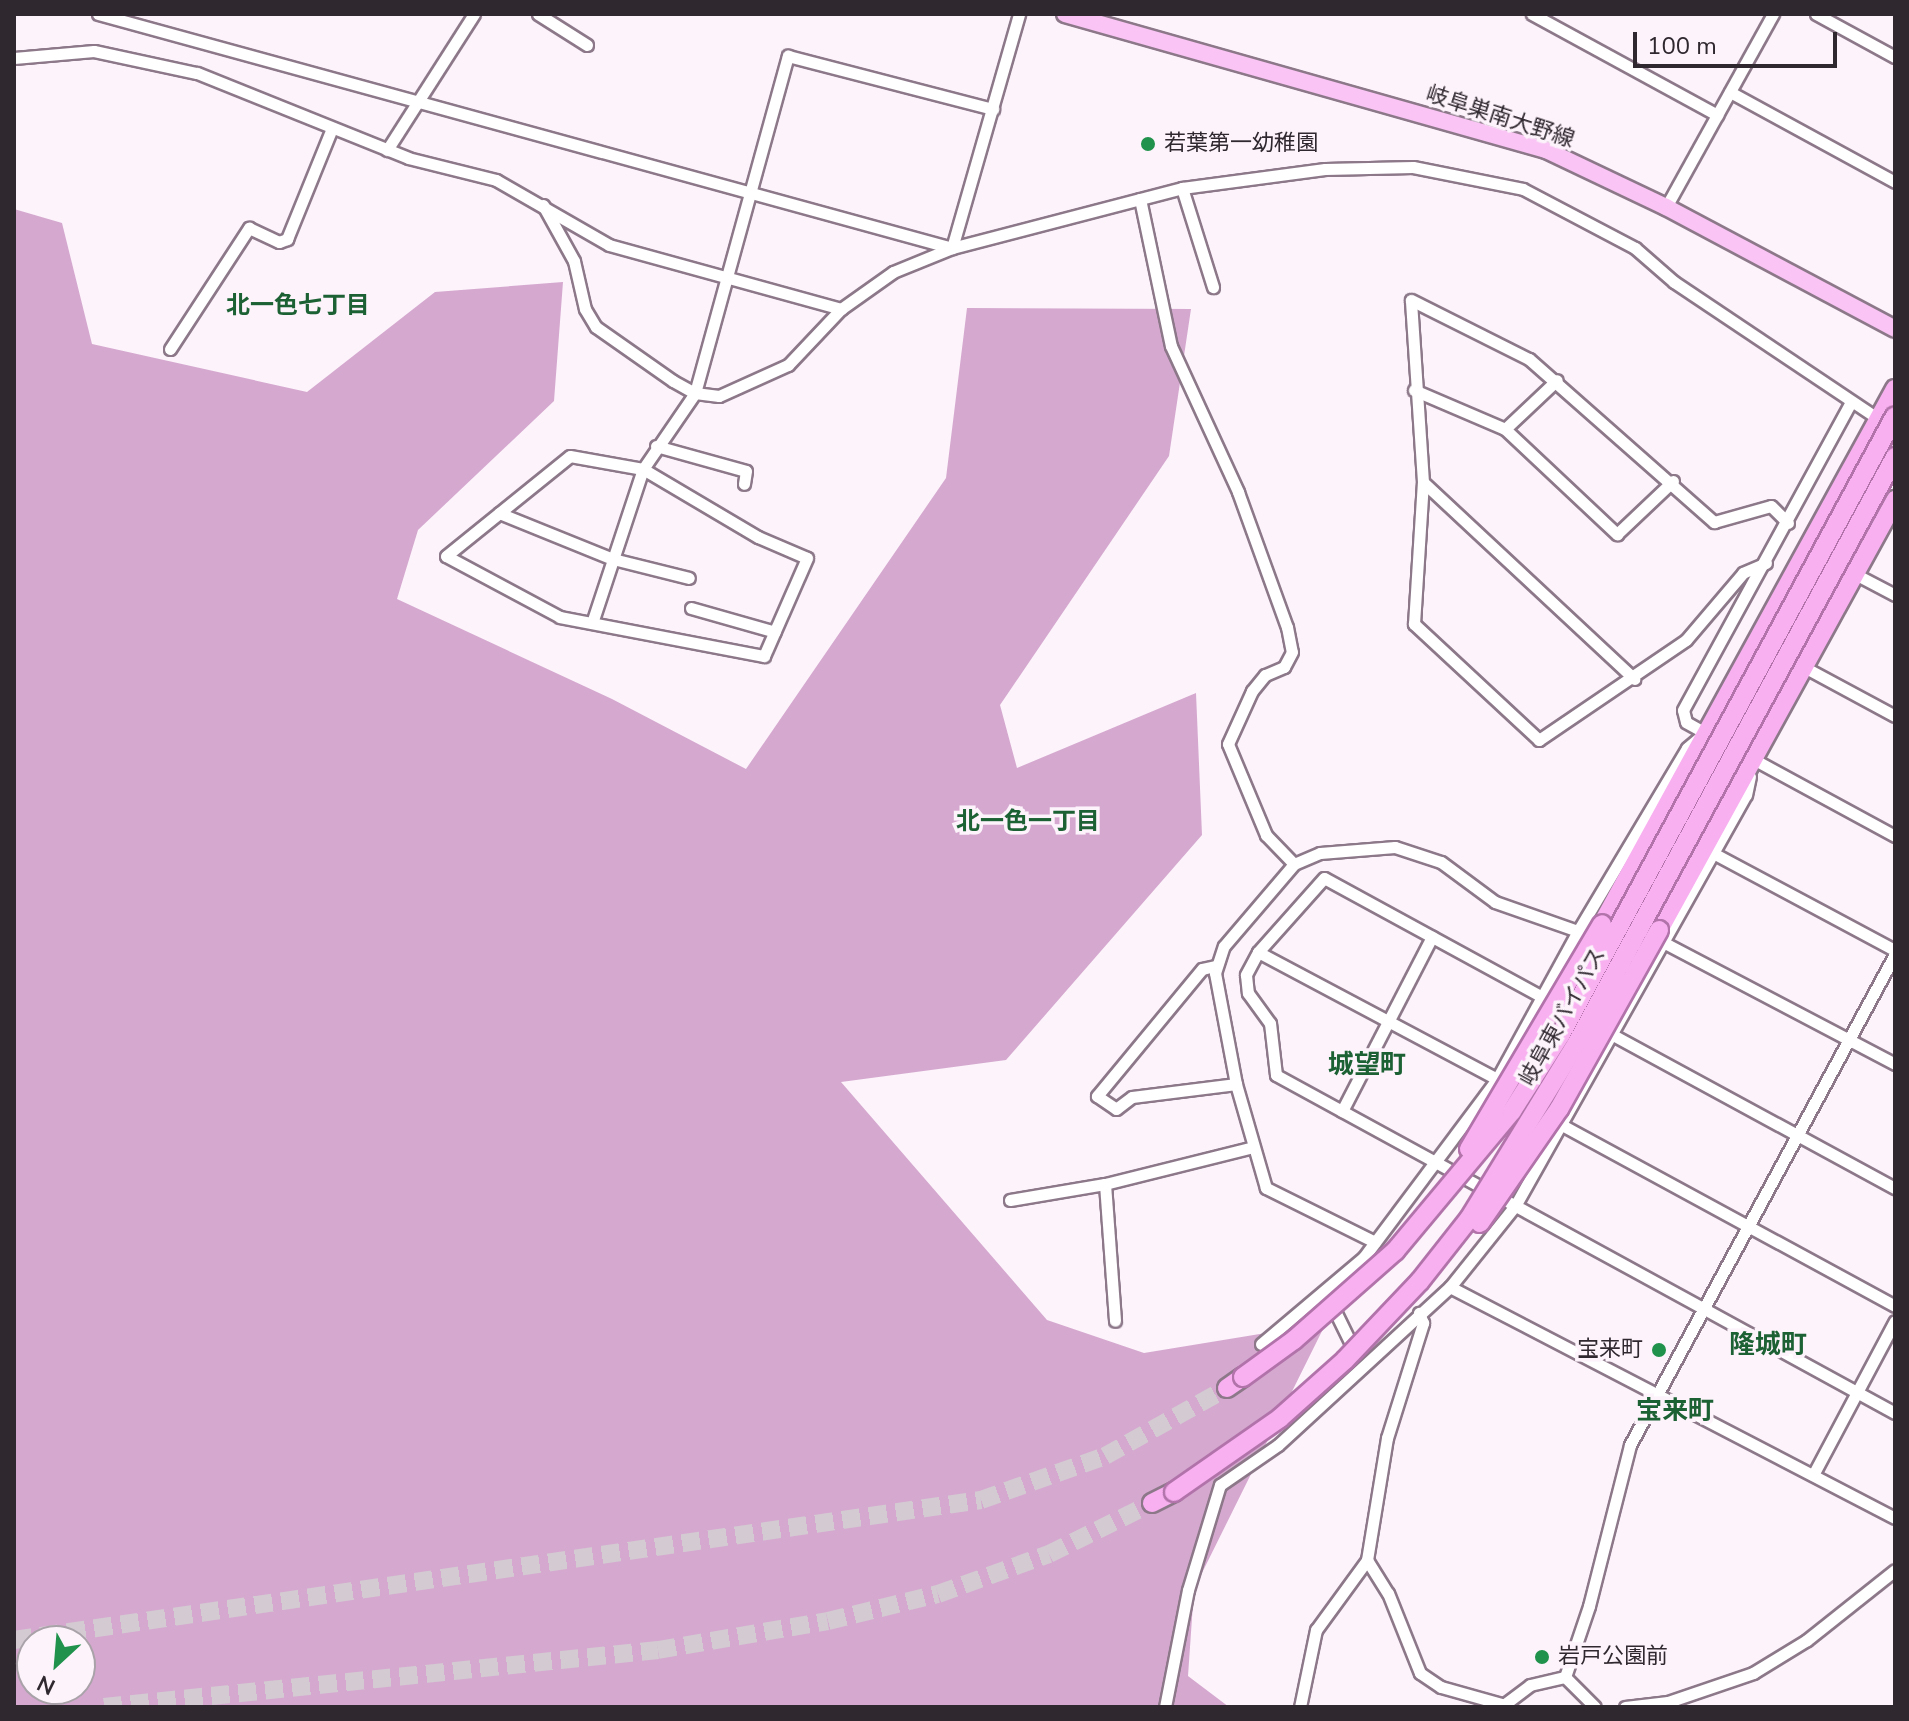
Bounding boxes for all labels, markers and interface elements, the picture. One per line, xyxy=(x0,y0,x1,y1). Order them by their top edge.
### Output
scale bar xyxy=(1637,16,1841,66)
text: 100 m xyxy=(1647,30,1717,62)
street label: 岐阜巣南大野線 xyxy=(1423,81,1577,153)
place label: 若葉第一幼稚園 xyxy=(1164,131,1318,157)
marker: 若葉第一幼稚園 xyxy=(1139,135,1157,153)
district label: 北一色七丁目 xyxy=(226,292,370,320)
district label: 北一色一丁目 xyxy=(956,808,1100,836)
street label: 岐阜東バイパス xyxy=(1514,943,1612,1091)
district label: 城望町 xyxy=(1328,1049,1406,1081)
district label: 隆城町 xyxy=(1729,1329,1807,1361)
place label: 宝来町 xyxy=(1577,1337,1643,1363)
marker: 宝来町 xyxy=(1650,1341,1668,1359)
district label: 宝来町 xyxy=(1636,1395,1714,1427)
north arrow xyxy=(16,1625,96,1705)
place label: 岩戸公園前 xyxy=(1558,1644,1668,1670)
marker: 岩戸公園前 xyxy=(1533,1648,1551,1666)
text: N xyxy=(32,1668,60,1702)

